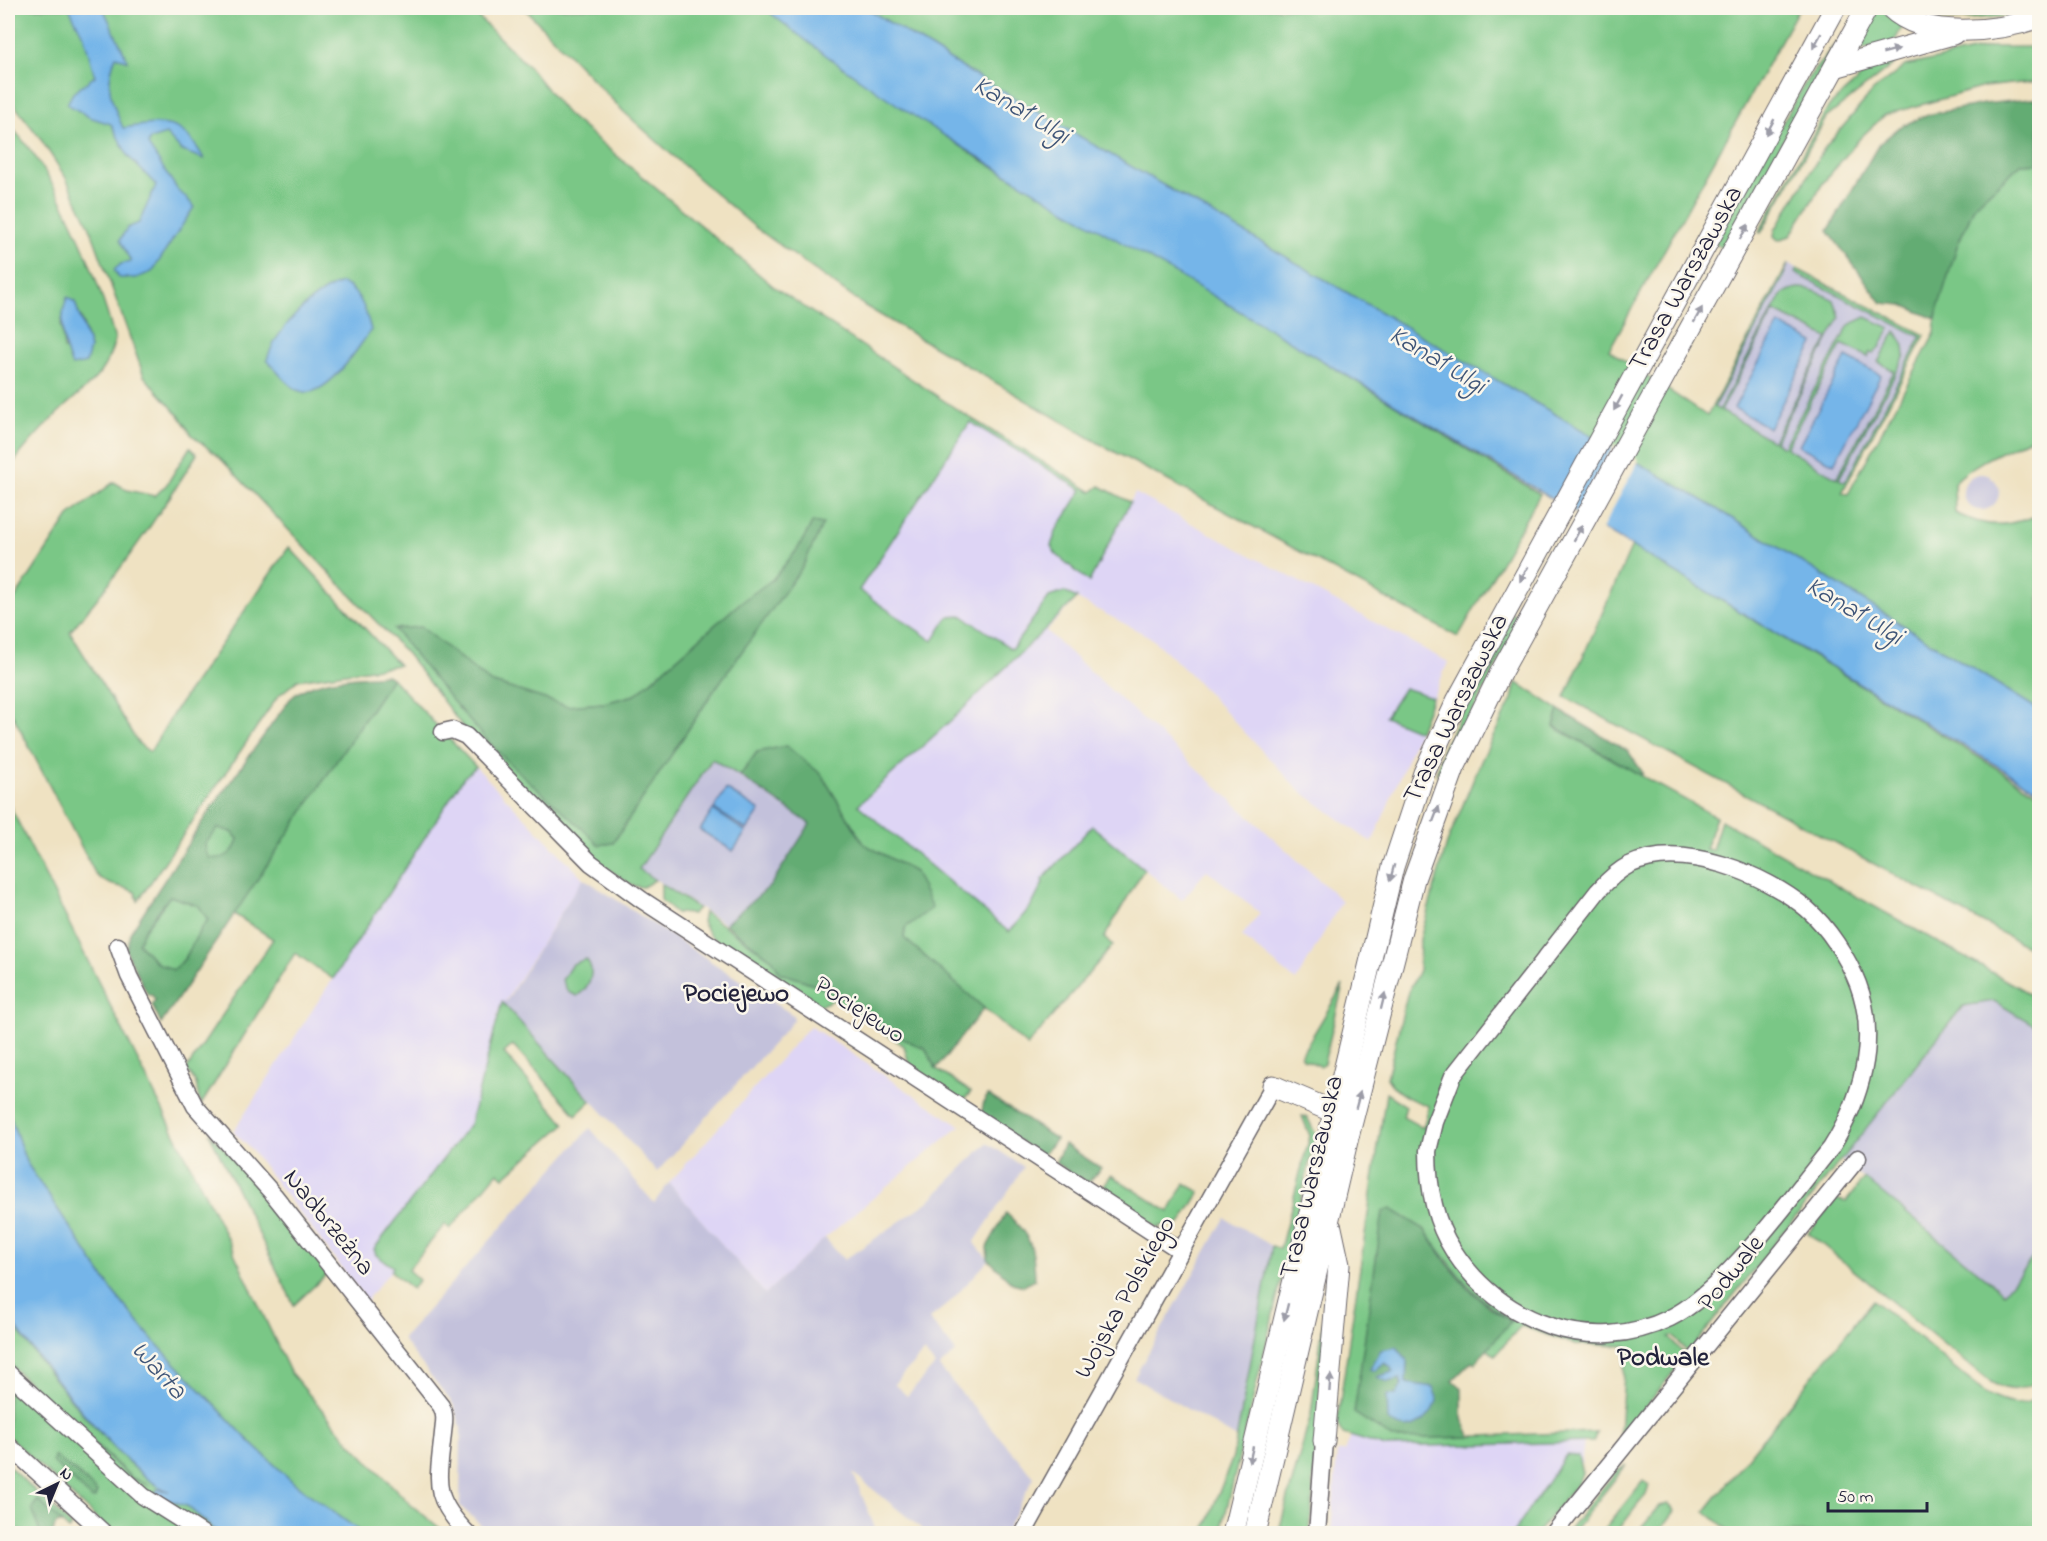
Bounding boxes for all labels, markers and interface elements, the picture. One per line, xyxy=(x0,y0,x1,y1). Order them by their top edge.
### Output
one-way arrow xyxy=(1812,33,1822,50)
one-way arrow xyxy=(1882,45,1900,55)
water label: Kanał Ulgi xyxy=(965,67,1079,157)
one-way arrow xyxy=(1765,118,1775,135)
street label: Trasa Warszawska xyxy=(1620,179,1754,379)
one-way arrow xyxy=(1739,223,1749,240)
one-way arrow xyxy=(1693,306,1703,323)
water label: Kanał Ulgi xyxy=(1381,317,1495,407)
one-way arrow xyxy=(1613,395,1623,412)
one-way arrow xyxy=(1573,524,1583,541)
one-way arrow xyxy=(1519,565,1529,582)
water label: Kanał Ulgi xyxy=(1798,568,1912,658)
street label: Trasa Warszawska xyxy=(1395,608,1519,810)
one-way arrow xyxy=(1431,804,1441,822)
one-way arrow xyxy=(1387,864,1396,882)
street label: Pociejewo xyxy=(806,967,912,1055)
district label: Pociejewo xyxy=(683,975,789,1014)
one-way arrow xyxy=(1379,991,1388,1010)
street label: Trasa Warszawska xyxy=(1271,1072,1355,1282)
one-way arrow xyxy=(1354,1090,1364,1109)
street label: Nadbrzeżna xyxy=(273,1161,383,1285)
street label: Wojska Polskiego xyxy=(1066,1210,1186,1386)
street label: Podwale xyxy=(1689,1227,1775,1320)
one-way arrow xyxy=(1280,1303,1290,1321)
water label: Warta xyxy=(121,1333,195,1409)
district label: Podwale xyxy=(1617,1339,1710,1378)
one-way arrow xyxy=(1325,1374,1335,1393)
one-way arrow xyxy=(1246,1446,1256,1465)
north arrow xyxy=(27,1454,87,1514)
text: N xyxy=(54,1462,78,1487)
scale bar xyxy=(1828,1475,1927,1513)
text: 50 m xyxy=(1837,1485,1874,1511)

